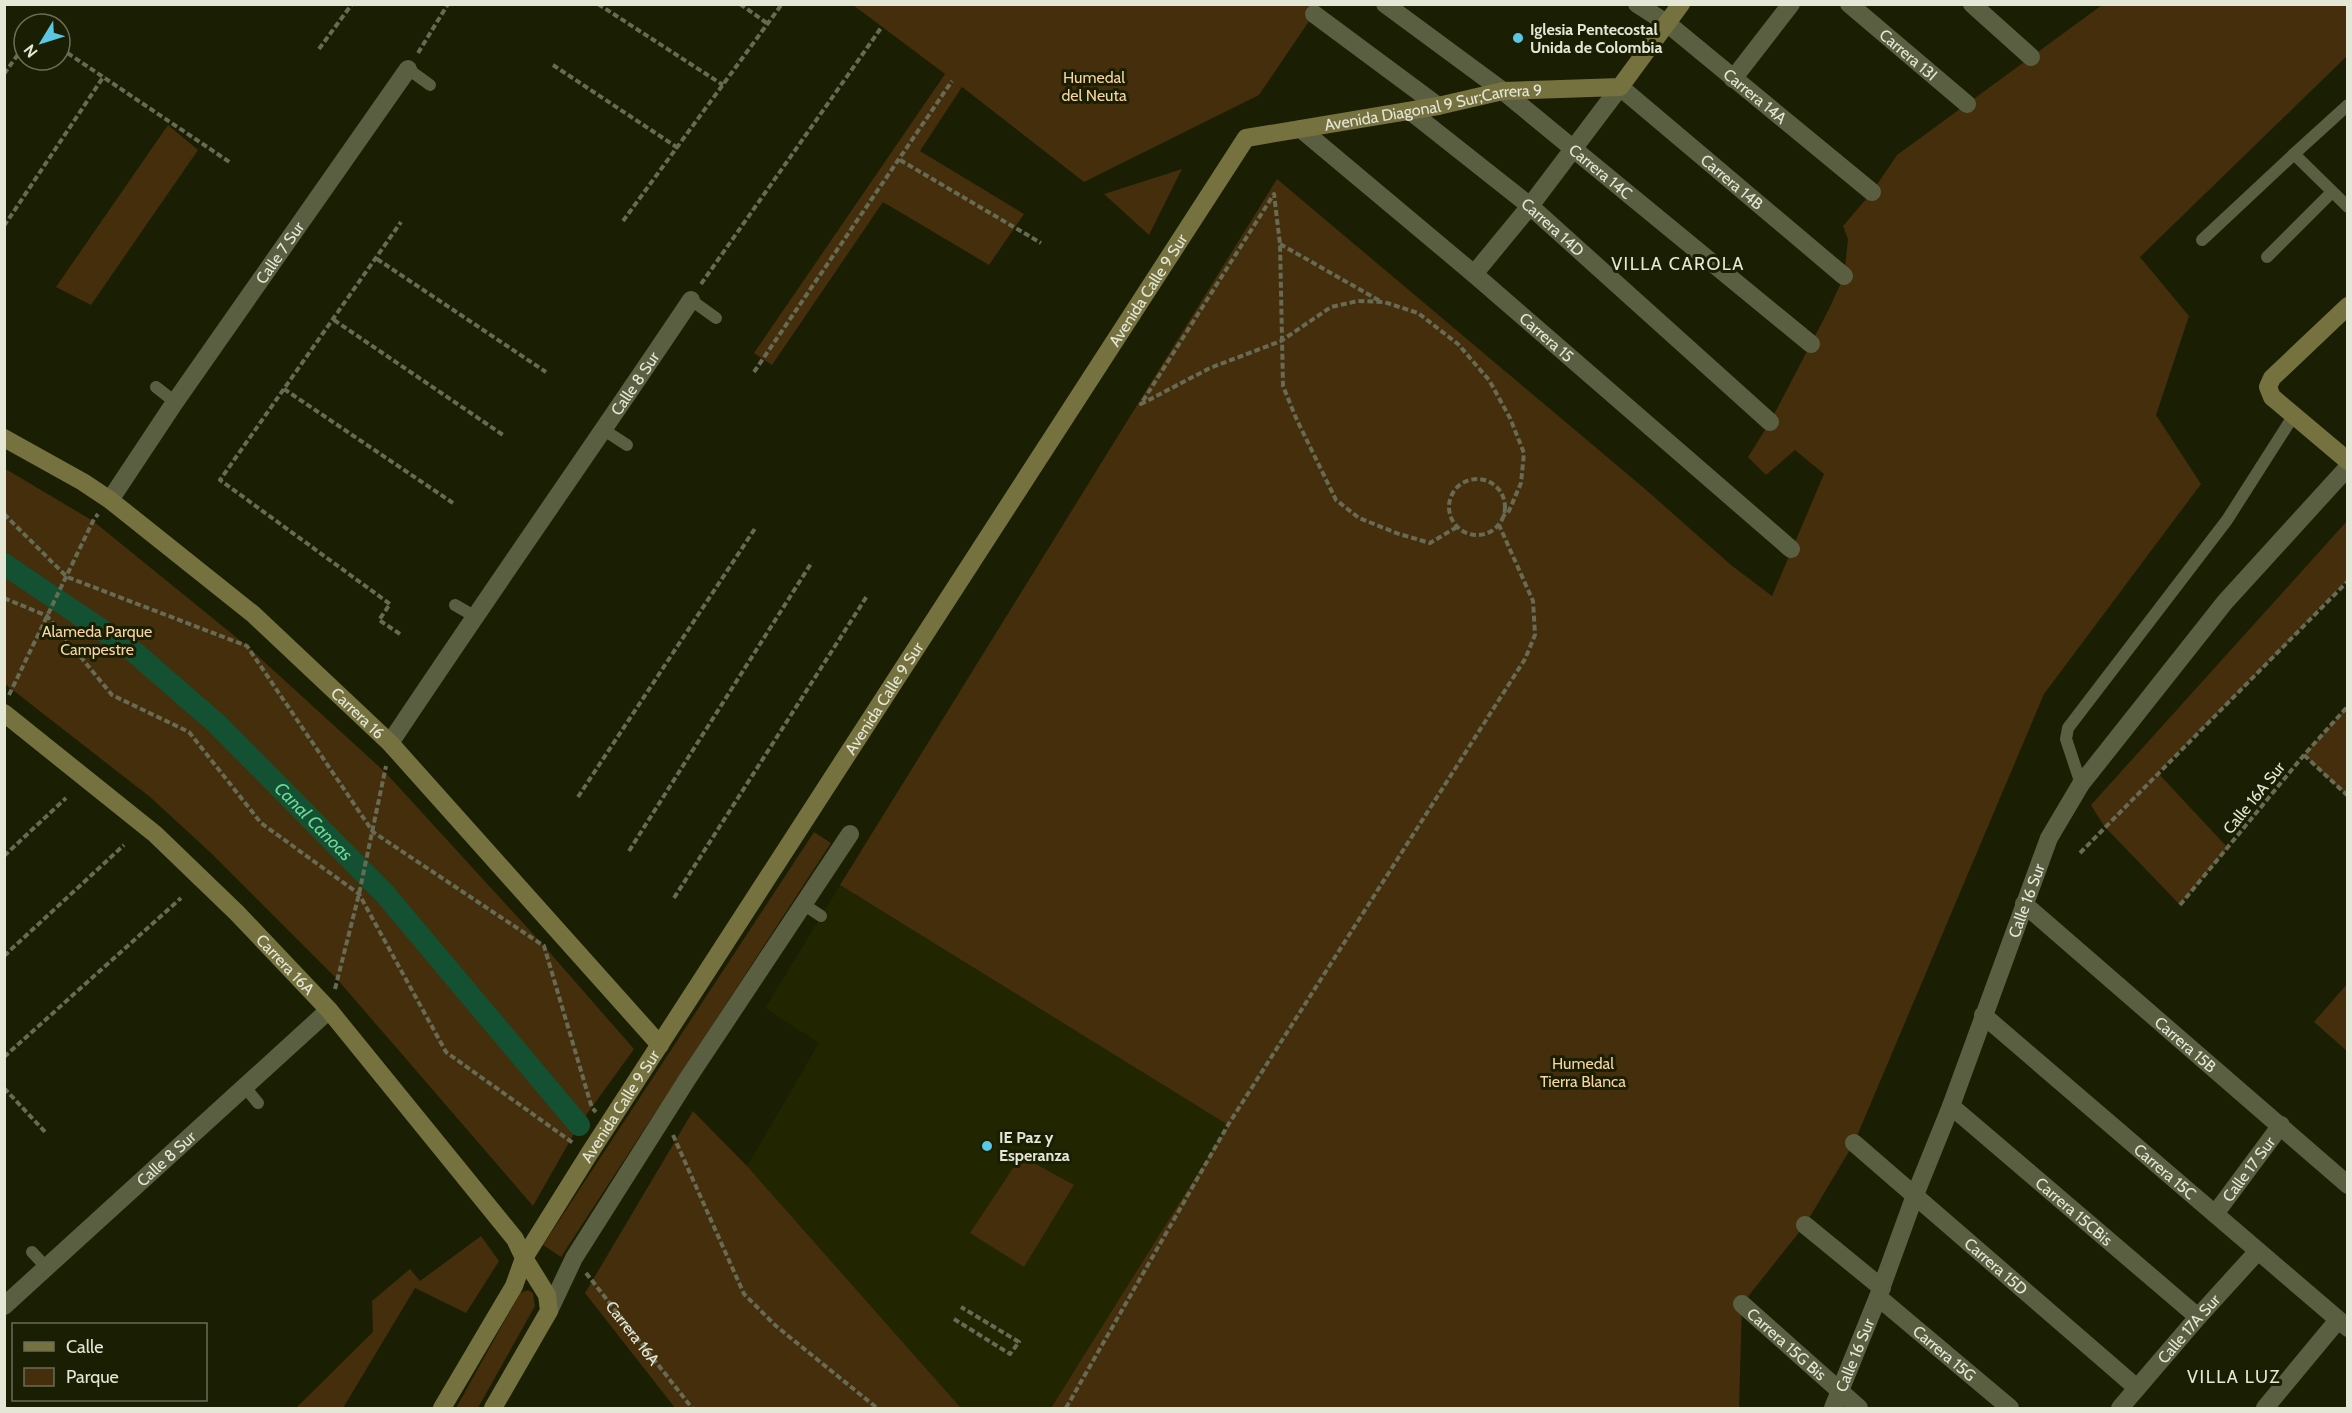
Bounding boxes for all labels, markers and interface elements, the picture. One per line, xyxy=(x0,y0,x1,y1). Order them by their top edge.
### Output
north arrow xyxy=(12,12,72,72)
place label: Iglesia Pentecostal Unida de Colombia xyxy=(1530,20,1662,57)
street label: Carrera 13I xyxy=(1876,25,1941,84)
marker: Iglesia Pentecostal Unida de Colombia xyxy=(1511,31,1525,45)
text: N xyxy=(20,41,42,61)
street label: Carrera 14A xyxy=(1720,64,1791,128)
park label: Humedal del Neuta xyxy=(1061,68,1127,105)
street label: Avenida Diagonal 9 Sur;Carrera 9 xyxy=(1323,80,1543,134)
street label: Carrera 14C xyxy=(1565,140,1636,203)
street label: Carrera 14B xyxy=(1697,150,1768,214)
street label: Carrera 14D xyxy=(1518,194,1588,260)
street label: Calle 7 Sur xyxy=(251,217,308,287)
street label: Avenida Calle 9 Sur xyxy=(1104,229,1192,350)
district label: VILLA CAROLA xyxy=(1611,253,1745,275)
street label: Carrera 15 xyxy=(1516,308,1578,366)
street label: Calle 8 Sur xyxy=(606,347,664,419)
park label: Alameda Parque Campestre xyxy=(42,622,152,659)
street label: Avenida Calle 9 Sur xyxy=(841,638,928,758)
street label: Carrera 16 xyxy=(327,683,389,743)
street label: Calle 16A Sur xyxy=(2219,757,2289,838)
water label: Canal Canoas xyxy=(270,778,357,866)
street label: Calle 16 Sur xyxy=(2004,860,2049,940)
street label: Carrera 16A xyxy=(253,930,319,998)
street label: Carrera 15B xyxy=(2151,1012,2221,1076)
street label: Avenida Calle 9 Sur xyxy=(577,1046,664,1166)
park label: Humedal Tierra Blanca xyxy=(1540,1054,1626,1091)
street label: Calle 8 Sur xyxy=(133,1126,200,1190)
place label: IE Paz y Esperanza xyxy=(999,1128,1070,1165)
street label: Calle 17 Sur xyxy=(2218,1132,2279,1205)
marker: IE Paz y Esperanza xyxy=(980,1139,994,1153)
street label: Carrera 15C xyxy=(2130,1139,2200,1203)
street label: Carrera 15CBis xyxy=(2032,1173,2117,1250)
street label: Carrera 15D xyxy=(1961,1234,2032,1299)
street label: Calle 17A Sur xyxy=(2153,1289,2224,1367)
street label: Carrera 16A xyxy=(602,1297,664,1369)
street label: Carrera 15G Bis xyxy=(1743,1304,1831,1384)
street label: Calle 16 Sur xyxy=(1831,1315,1878,1395)
street label: Carrera 15G xyxy=(1909,1321,1980,1385)
legend xyxy=(12,1323,207,1401)
text: Calle xyxy=(66,1336,103,1358)
text: Parque xyxy=(66,1366,119,1388)
district label: VILLA LUZ xyxy=(2187,1366,2281,1388)

